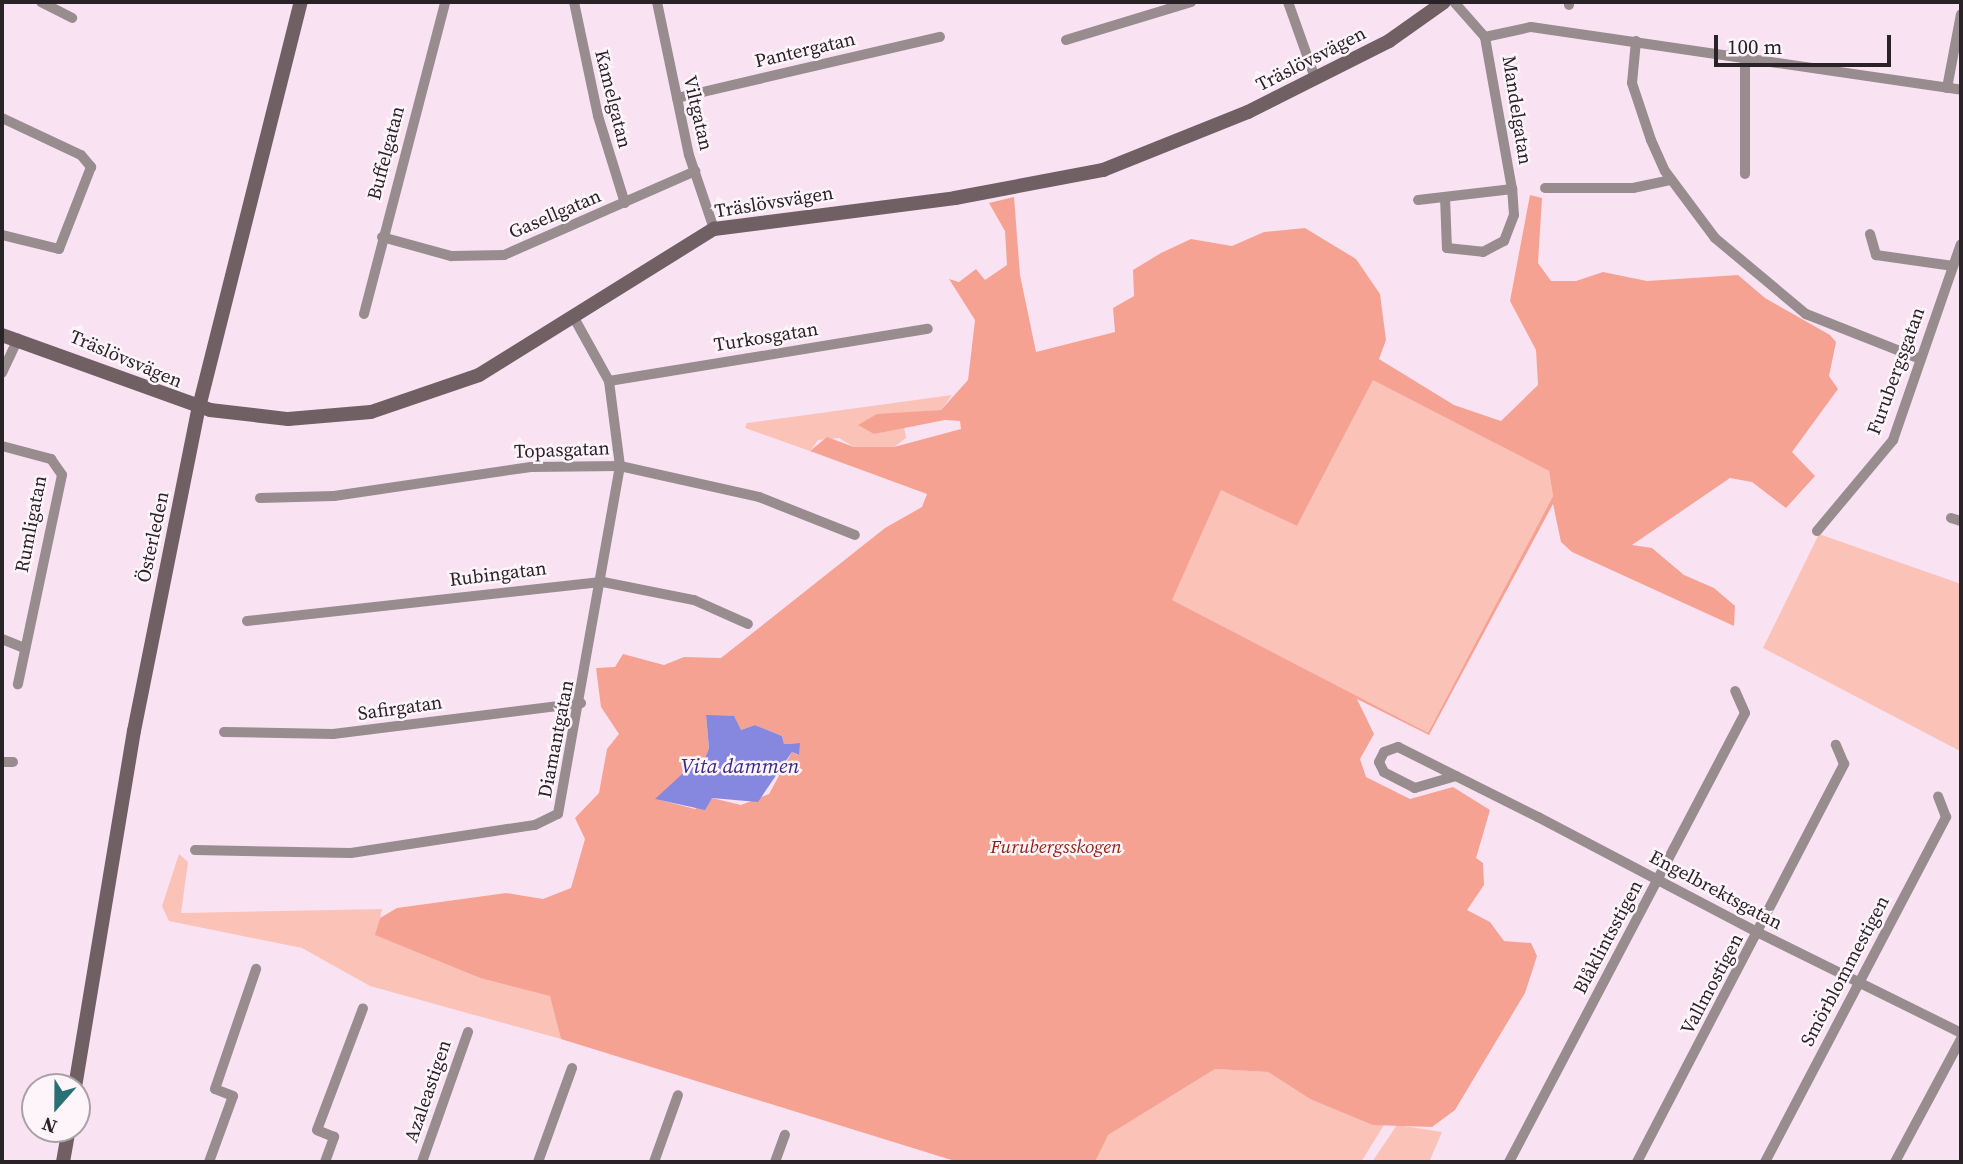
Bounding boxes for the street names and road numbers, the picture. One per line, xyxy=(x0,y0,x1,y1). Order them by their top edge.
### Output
street label: Träslövsvägen xyxy=(1252,22,1370,96)
street label: Pantergatan xyxy=(753,27,857,73)
street label: Kamelgatan xyxy=(590,47,636,151)
street label: Mandelgatan xyxy=(1497,54,1537,166)
street label: Viltgatan xyxy=(678,73,718,153)
street label: Buffelgatan xyxy=(363,104,409,202)
street label: Träslövsvägen xyxy=(713,181,835,223)
street label: Gasellgatan xyxy=(505,184,605,244)
street label: Furubergsgatan xyxy=(1862,304,1930,438)
street label: Turkosgatan xyxy=(712,318,820,356)
street label: Träslövsvägen xyxy=(66,325,186,393)
street label: Topasgatan xyxy=(514,437,610,463)
street label: Rumligatan xyxy=(10,474,52,574)
street label: Österleden xyxy=(132,489,174,585)
street label: Rubingatan xyxy=(448,557,548,591)
street label: Diamantgatan xyxy=(533,678,579,800)
street label: Safirgatan xyxy=(356,691,444,725)
street label: Engelbrektsgatan xyxy=(1646,845,1786,935)
street label: Blåklintsstigen xyxy=(1568,876,1648,998)
street label: Smörblommestigen xyxy=(1796,892,1894,1050)
street label: Vallmostigen xyxy=(1676,930,1748,1038)
street label: Azaleastigen xyxy=(400,1037,456,1145)

